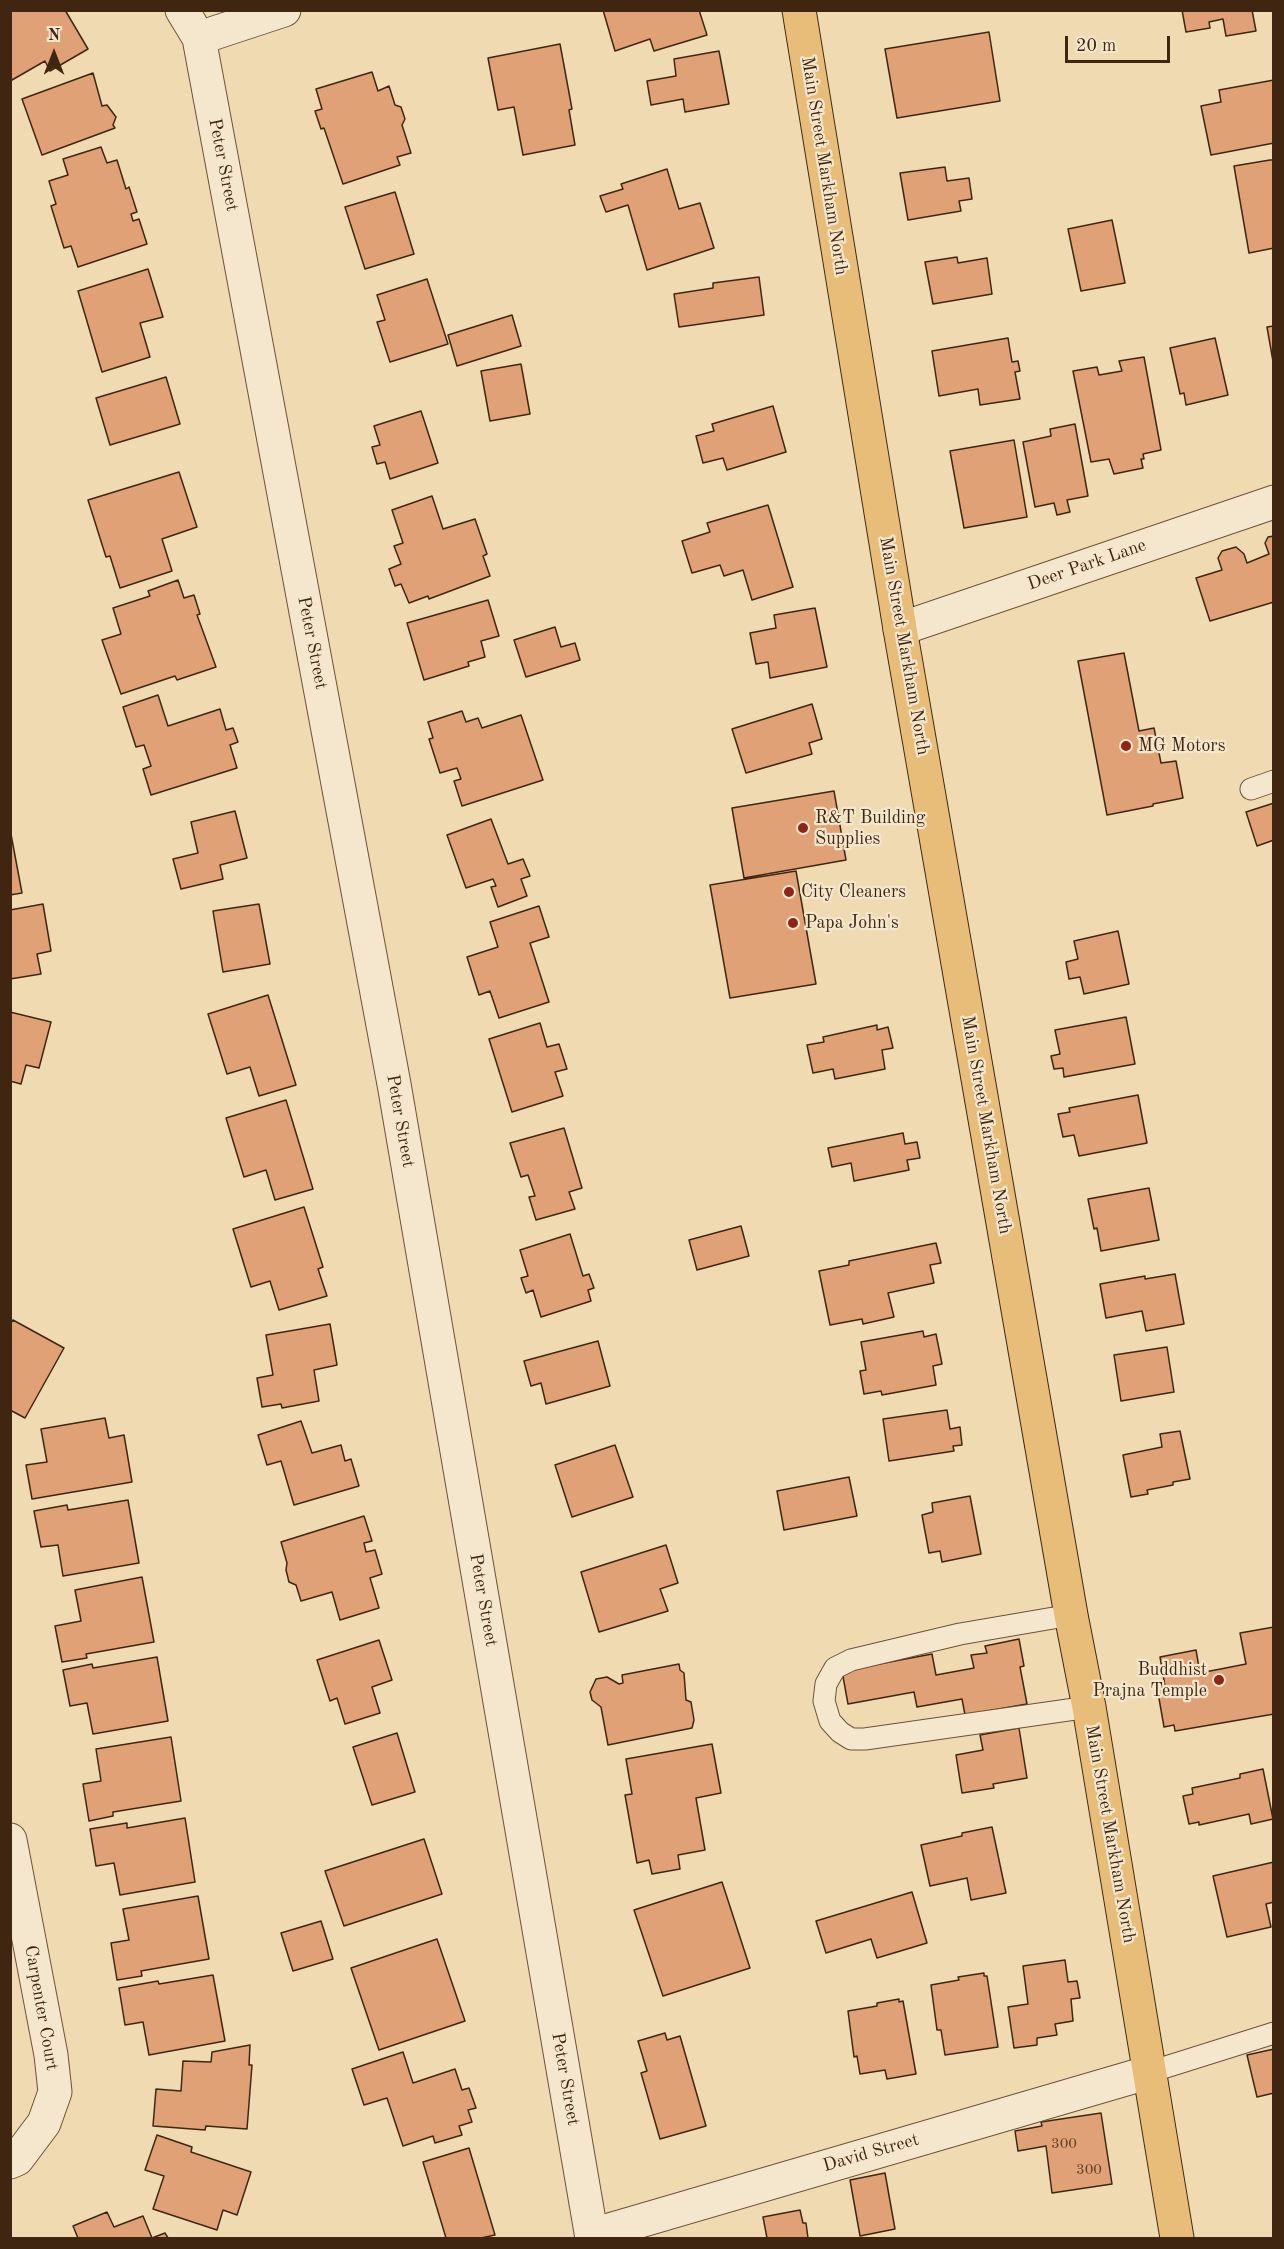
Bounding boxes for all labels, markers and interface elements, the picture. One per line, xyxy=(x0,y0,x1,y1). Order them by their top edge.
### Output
north arrow xyxy=(24,24,84,84)
scale bar xyxy=(1068,24,1173,62)
text: N xyxy=(48,28,60,44)
text: 20 m xyxy=(1076,37,1116,55)
street label: Main Street Markham North xyxy=(796,55,852,277)
street label: Peter Street xyxy=(203,117,243,213)
street label: Main Street Markham North xyxy=(874,535,934,757)
street label: Deer Park Lane xyxy=(1025,535,1149,595)
street label: Peter Street xyxy=(292,595,332,691)
place label: MG Motors xyxy=(1138,735,1226,757)
marker: MG Motors xyxy=(1119,739,1133,753)
place label: R&T Building Supplies xyxy=(815,807,925,850)
marker: R&T Building Supplies xyxy=(796,821,810,835)
place label: City Cleaners xyxy=(801,881,906,903)
marker: City Cleaners xyxy=(782,885,796,899)
place label: Papa John's xyxy=(805,912,899,934)
marker: Papa John's xyxy=(786,916,800,930)
street label: Main Street Markham North xyxy=(956,1014,1016,1236)
street label: Peter Street xyxy=(381,1073,419,1169)
street label: Peter Street xyxy=(464,1552,502,1648)
place label: Buddhist Prajna Temple xyxy=(1092,1659,1207,1702)
marker: Buddhist Prajna Temple xyxy=(1212,1673,1226,1687)
street label: Main Street Markham North xyxy=(1080,1723,1140,1945)
street label: Carpenter Court xyxy=(19,1944,63,2072)
street label: Peter Street xyxy=(546,2031,584,2127)
street label: David Street xyxy=(820,2129,922,2177)
house number: 300 xyxy=(1051,2135,1077,2153)
house number: 300 xyxy=(1076,2161,1102,2179)

